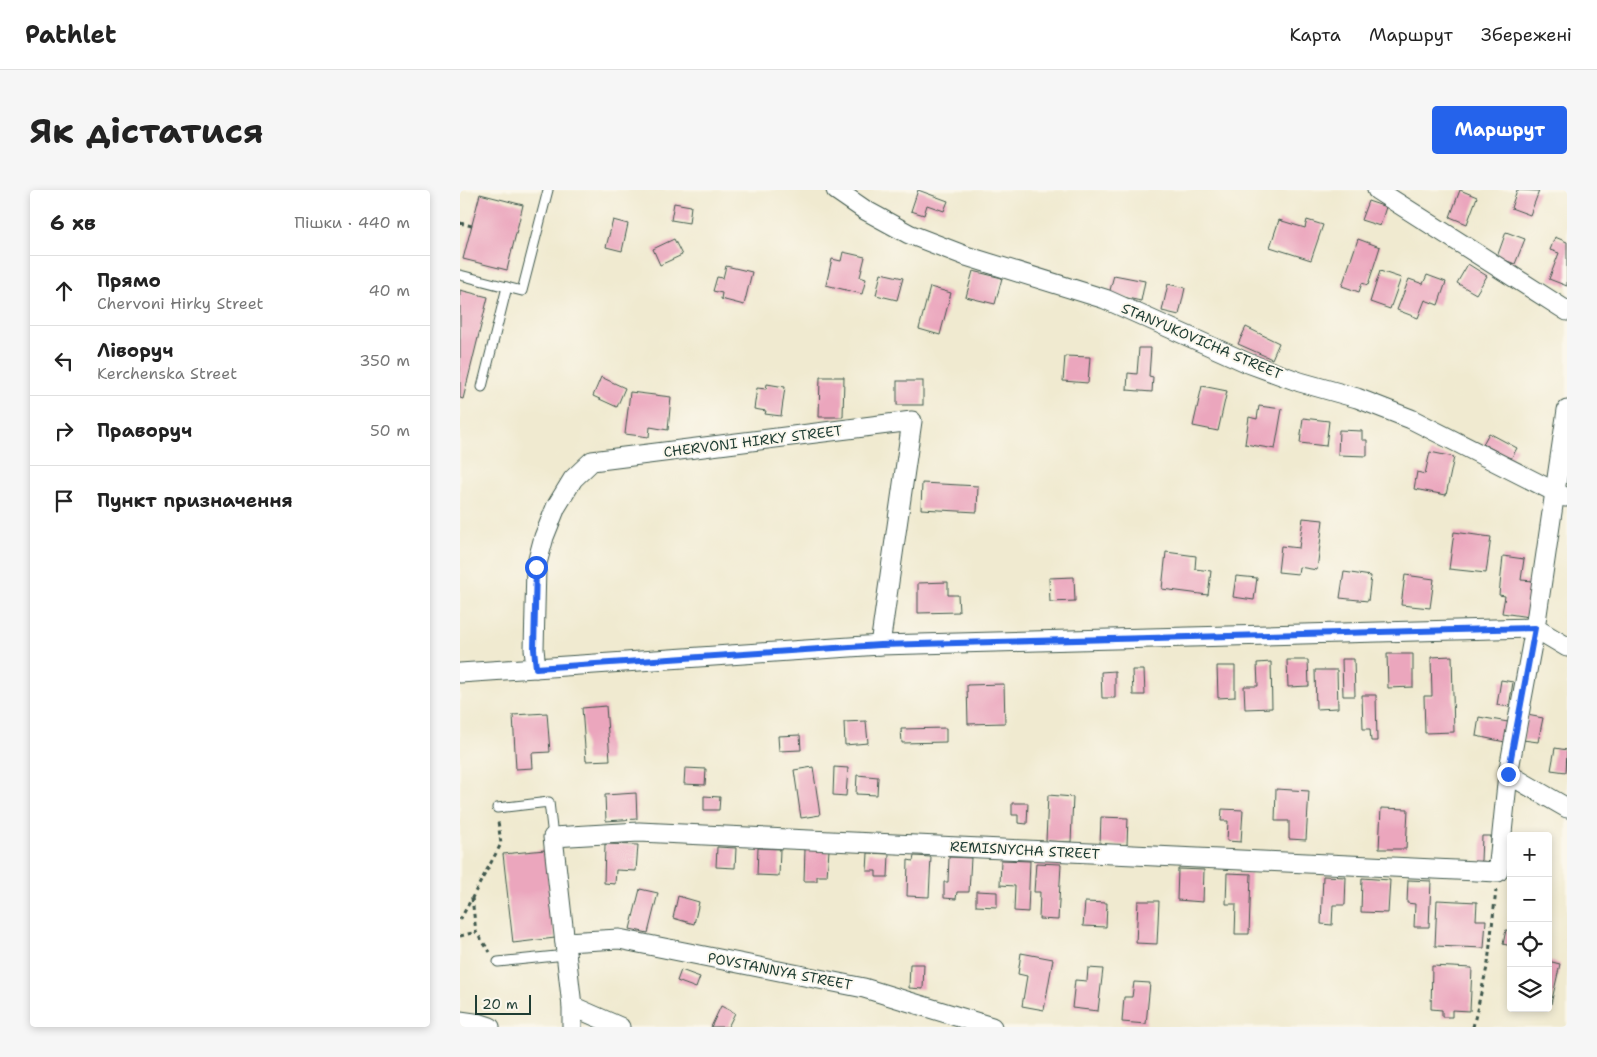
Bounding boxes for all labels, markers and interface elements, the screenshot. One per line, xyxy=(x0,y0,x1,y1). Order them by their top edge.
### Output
text: Pathlet xyxy=(25,19,116,51)
text: Карта xyxy=(1289,23,1341,47)
text: Маршрут xyxy=(1369,23,1453,47)
text: Збережені xyxy=(1481,23,1572,47)
button: Маршрут xyxy=(1432,106,1567,154)
text: Як дістатися xyxy=(30,107,264,154)
text: 6 хв xyxy=(50,209,96,237)
text: Пішки · 440 m xyxy=(295,212,410,233)
text: Прямо xyxy=(97,268,161,293)
icon: ahead xyxy=(50,277,78,305)
text: 40 m xyxy=(368,280,410,301)
text: Chervoni Hirky Street xyxy=(97,293,264,314)
street label: STANYUKOVICHA STREET xyxy=(1119,299,1286,383)
text: Ліворуч xyxy=(97,338,173,363)
icon: left xyxy=(50,347,78,375)
text: 350 m xyxy=(359,350,410,371)
text: Kerchenska Street xyxy=(97,363,237,384)
icon: right xyxy=(50,417,78,445)
text: Праворуч xyxy=(97,418,192,443)
text: 50 m xyxy=(370,420,410,441)
street label: CHERVONI HIRKY STREET xyxy=(663,421,844,461)
icon: arrive xyxy=(50,487,78,515)
text: Пункт призначення xyxy=(97,488,293,513)
route start xyxy=(525,556,548,579)
route end xyxy=(1497,763,1520,786)
map controls xyxy=(1507,832,1552,1012)
button: + xyxy=(1507,832,1552,877)
street label: REMISNYCHA STREET xyxy=(950,837,1101,863)
button: − xyxy=(1507,877,1552,922)
button: locate xyxy=(1507,922,1552,967)
street label: POVSTANNYA STREET xyxy=(706,948,854,994)
button: layers xyxy=(1507,967,1552,1012)
scale bar xyxy=(475,992,531,1015)
text: 20 m xyxy=(482,995,518,1013)

